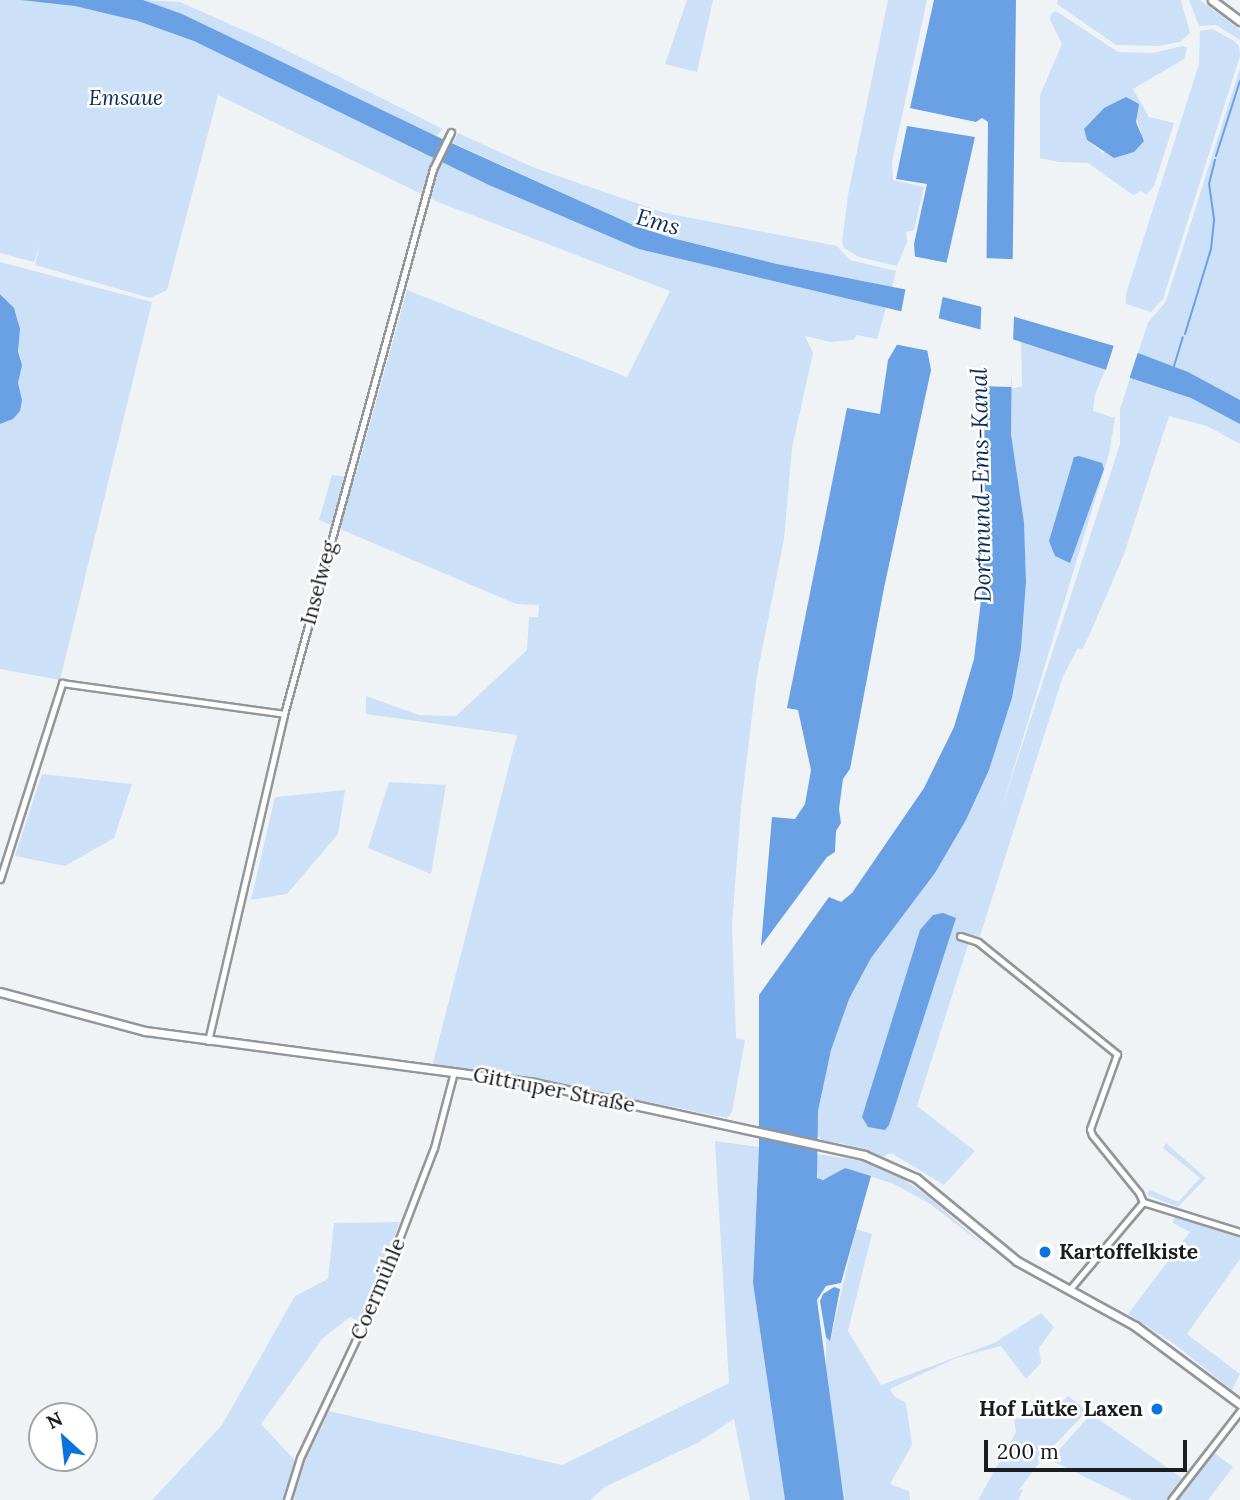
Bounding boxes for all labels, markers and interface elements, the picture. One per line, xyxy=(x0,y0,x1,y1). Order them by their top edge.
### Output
park label: Emsaue xyxy=(89,85,163,111)
water label: Ems xyxy=(633,203,683,241)
water label: Dortmund-Ems-Kanal xyxy=(965,367,997,603)
street label: Inselweg xyxy=(296,538,342,628)
street label: Gittruper Straße xyxy=(471,1062,637,1118)
street label: Coermühle xyxy=(345,1234,411,1344)
place label: Kartoffelkiste xyxy=(1059,1239,1198,1265)
marker: Kartoffelkiste xyxy=(1037,1244,1053,1260)
place label: Hof Lütke Laxen xyxy=(979,1396,1143,1422)
marker: Hof Lütke Laxen xyxy=(1149,1401,1165,1417)
north arrow xyxy=(28,1402,98,1472)
text: N xyxy=(42,1406,66,1434)
scale bar xyxy=(988,1426,1191,1470)
text: 200 m xyxy=(997,1438,1059,1465)

